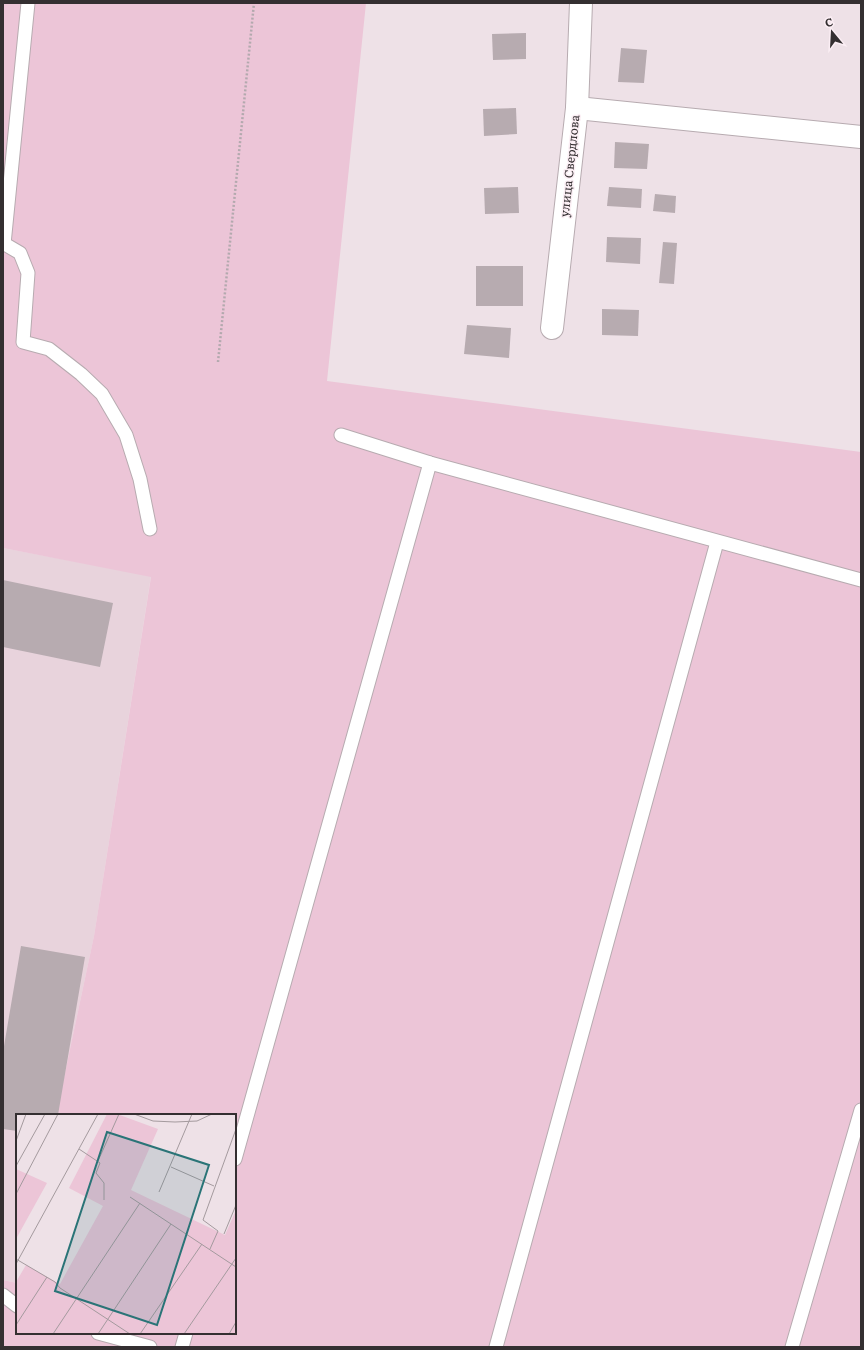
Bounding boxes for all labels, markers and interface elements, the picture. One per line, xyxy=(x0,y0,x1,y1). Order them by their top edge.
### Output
north arrow xyxy=(812,12,852,52)
text: С xyxy=(822,13,835,30)
street label: улица Свердлова xyxy=(555,113,583,218)
inset map xyxy=(16,1114,236,1334)

